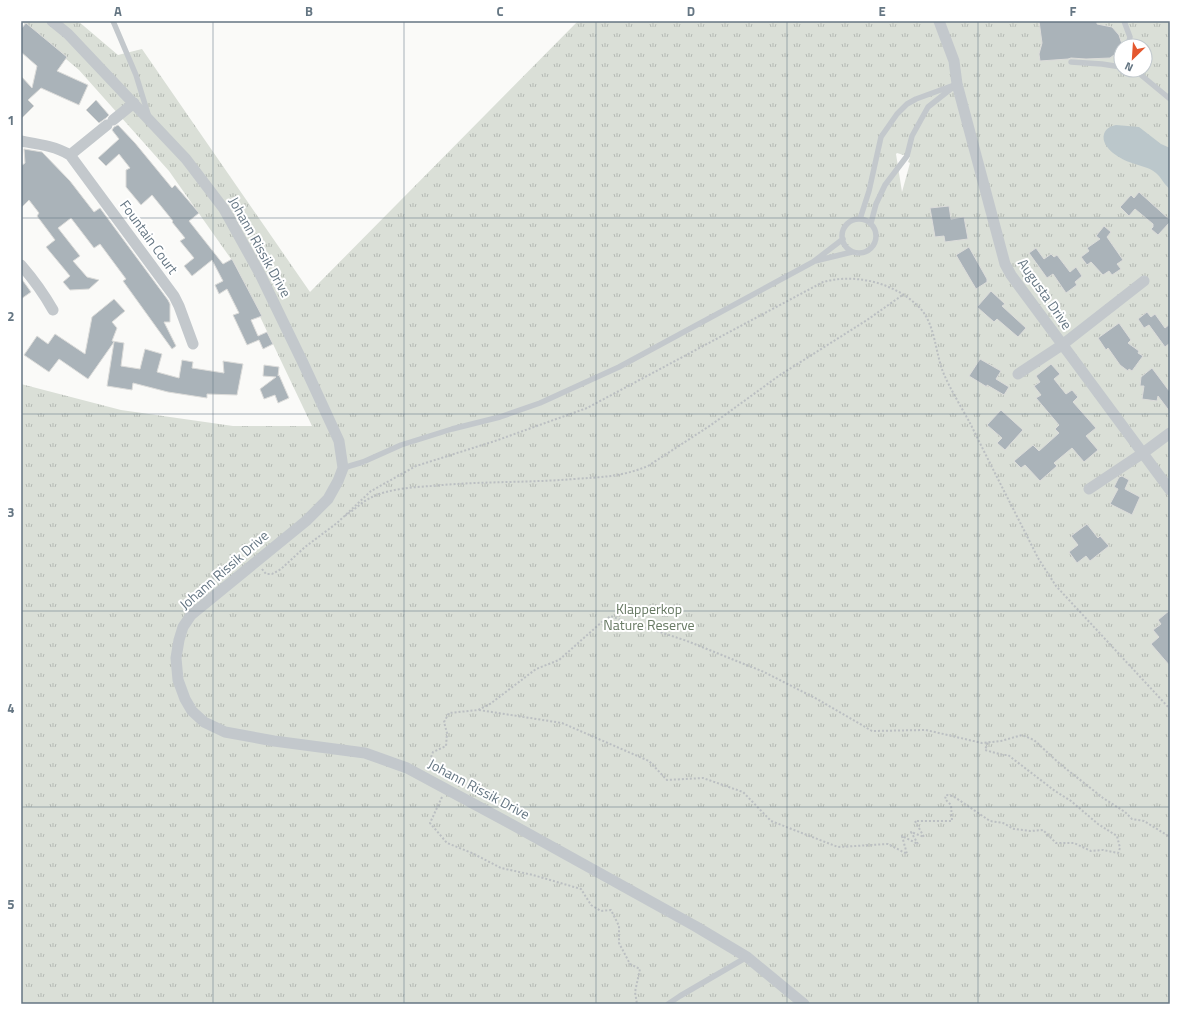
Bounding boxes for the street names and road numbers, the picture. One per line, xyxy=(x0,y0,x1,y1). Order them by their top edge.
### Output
street label: Johann Rissik Drive xyxy=(224,193,297,301)
street label: Fountain Court xyxy=(115,195,184,278)
street label: Augusta Drive xyxy=(1013,254,1078,334)
street label: Johann Rissik Drive xyxy=(174,525,273,614)
street label: Johann Rissik Drive xyxy=(425,753,534,824)

